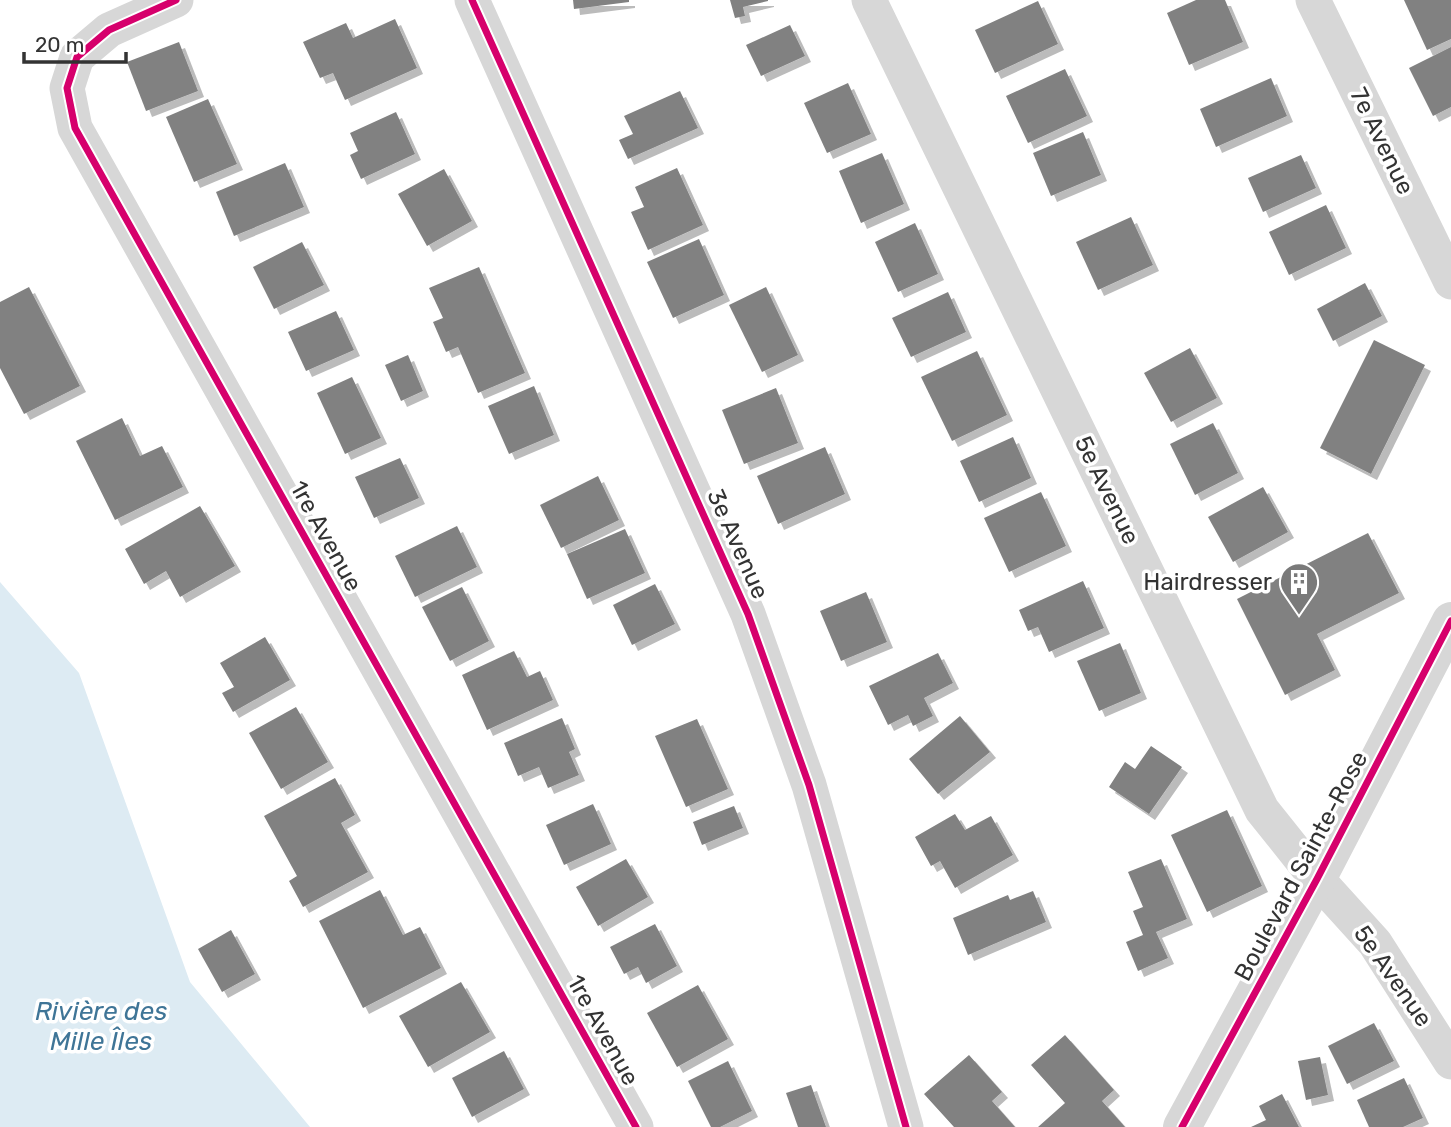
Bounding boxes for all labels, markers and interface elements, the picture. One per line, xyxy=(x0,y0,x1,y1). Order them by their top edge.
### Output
scale bar xyxy=(24,21,126,65)
text: 20 m xyxy=(35,32,84,57)
street label: 7e Avenue xyxy=(1344,83,1420,199)
street label: 5e Avenue xyxy=(1069,431,1145,549)
street label: 1re Avenue xyxy=(284,476,368,596)
street label: 3e Avenue xyxy=(701,485,775,603)
building icon: Hairdresser xyxy=(1278,561,1320,616)
place label: Hairdresser xyxy=(1143,568,1272,596)
street label: Boulevard Sainte-Rose xyxy=(1229,746,1373,986)
street label: 5e Avenue xyxy=(1348,920,1438,1032)
street label: 1re Avenue xyxy=(561,970,645,1090)
water label: Rivière des Mille Îles xyxy=(35,996,167,1057)

